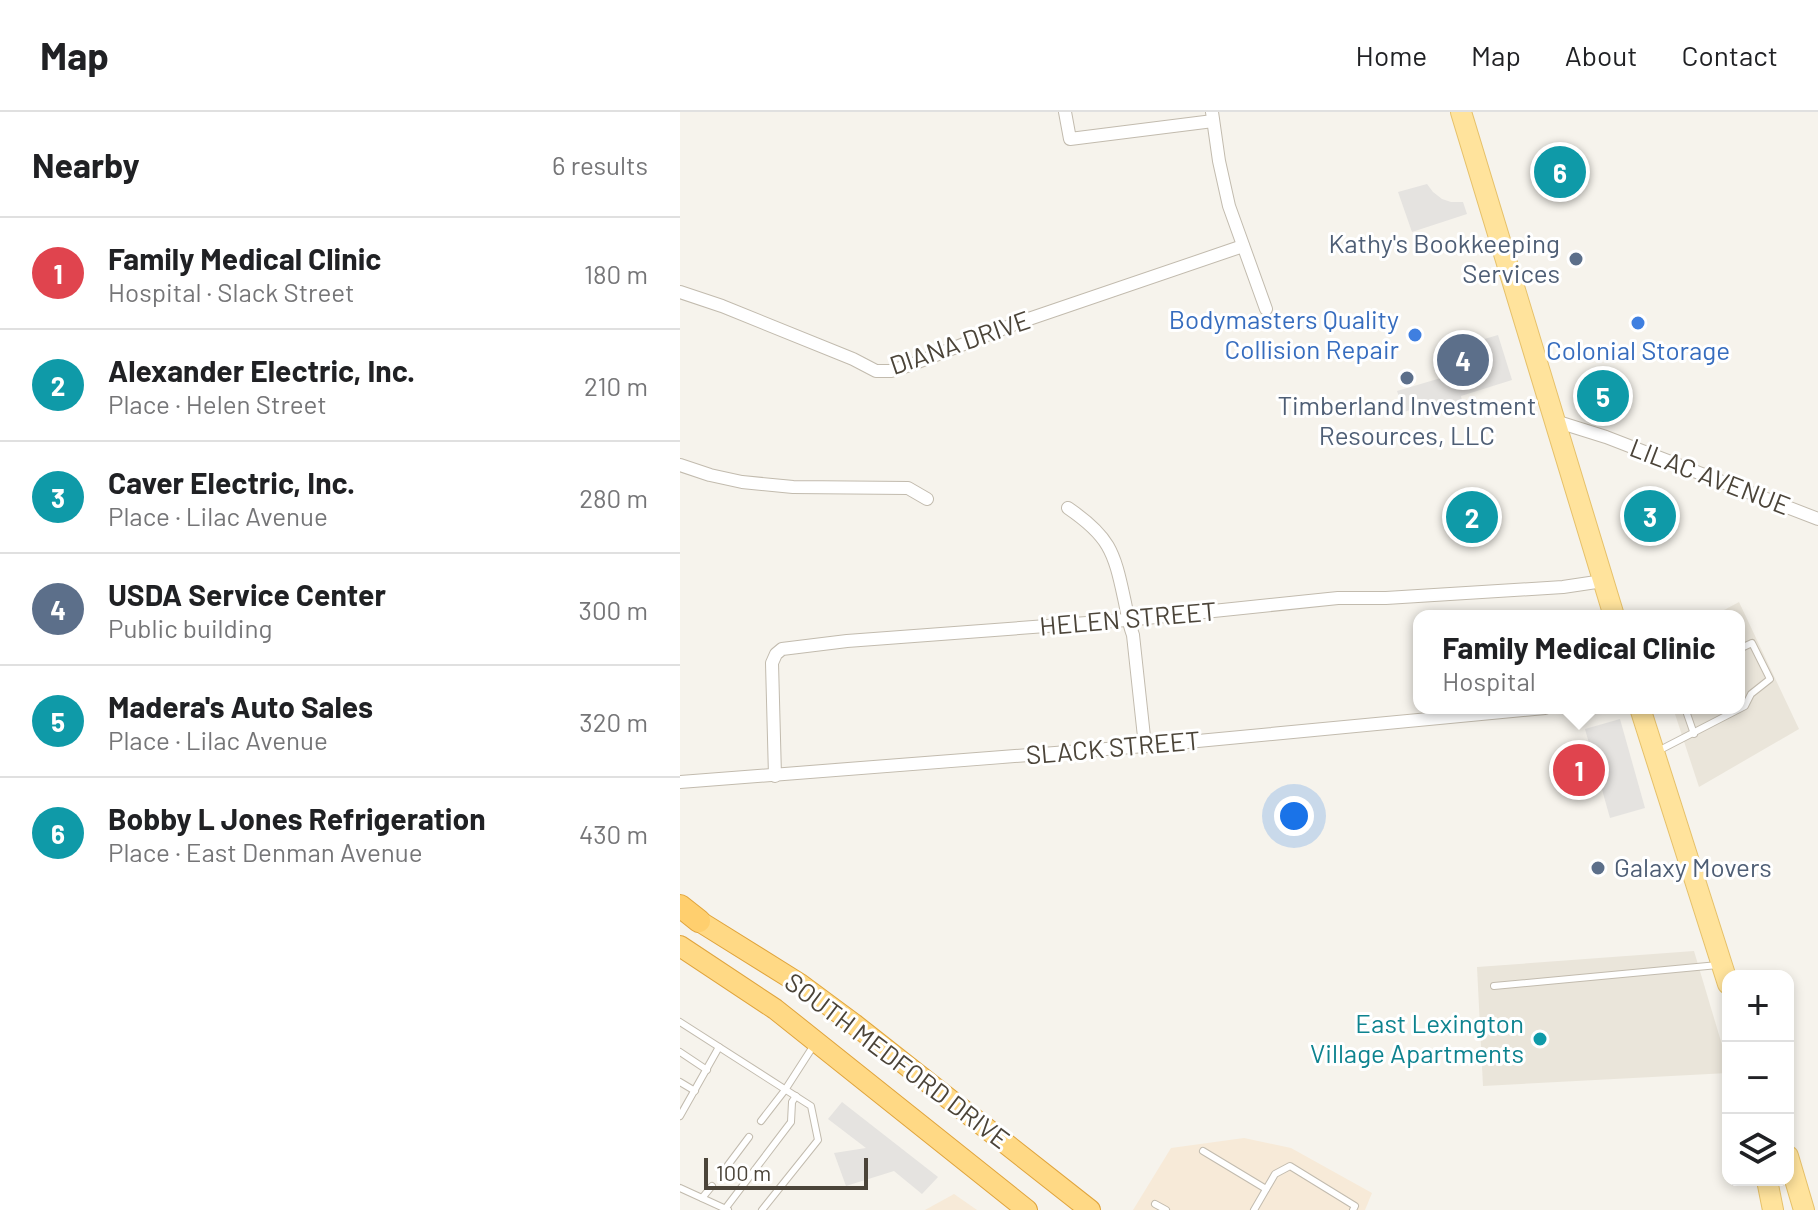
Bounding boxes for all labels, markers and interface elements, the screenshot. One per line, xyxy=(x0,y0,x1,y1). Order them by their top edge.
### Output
text: Map xyxy=(40,32,109,78)
text: Home xyxy=(1356,38,1427,72)
text: Map xyxy=(1471,38,1521,72)
text: About xyxy=(1565,38,1637,72)
text: Contact xyxy=(1681,38,1778,72)
pin: 6 xyxy=(1534,142,1586,202)
text: Nearby xyxy=(32,144,140,185)
text: 6 results xyxy=(552,149,648,180)
place label: Kathy's Bookkeeping Services xyxy=(1328,227,1560,288)
text: Family Medical Clinic xyxy=(108,240,381,276)
marker: Kathy's Bookkeeping Services xyxy=(1567,250,1585,268)
text: 1 xyxy=(53,258,63,289)
text: 180 m xyxy=(584,258,648,289)
text: Hospital · Slack Street xyxy=(108,276,354,307)
street label: DIANA DRIVE xyxy=(885,303,1034,380)
place label: Bodymasters Quality Collision Repair xyxy=(1169,303,1400,364)
marker: Colonial Storage xyxy=(1629,314,1647,332)
marker: Bodymasters Quality Collision Repair xyxy=(1406,326,1424,344)
pin: 4 xyxy=(1437,330,1489,390)
place label: Colonial Storage xyxy=(1546,334,1730,365)
text: Alexander Electric, Inc. xyxy=(108,352,415,388)
pin: 5 xyxy=(1577,366,1629,426)
marker: Timberland Investment Resources, LLC xyxy=(1398,369,1416,387)
text: 2 xyxy=(51,370,65,401)
text: 210 m xyxy=(584,370,648,401)
text: Place · Helen Street xyxy=(108,388,327,419)
place label: Timberland Investment Resources, LLC xyxy=(1277,389,1537,450)
street label: LILAC AVENUE xyxy=(1626,431,1795,520)
text: Caver Electric, Inc. xyxy=(108,464,355,500)
text: 3 xyxy=(51,482,65,513)
text: 280 m xyxy=(579,482,648,513)
pin: 3 xyxy=(1624,486,1676,546)
pin: 2 xyxy=(1446,487,1498,547)
text: Place · Lilac Avenue xyxy=(108,500,328,531)
text: USDA Service Center xyxy=(108,576,386,612)
text: 4 xyxy=(50,594,66,625)
text: 300 m xyxy=(579,594,648,625)
street label: HELEN STREET xyxy=(1038,594,1218,641)
popup xyxy=(1413,610,1745,714)
text: Public building xyxy=(108,612,272,643)
text: Family Medical Clinic xyxy=(1442,629,1716,665)
text: Hospital xyxy=(1442,665,1536,696)
text: Madera's Auto Sales xyxy=(108,688,373,724)
text: 5 xyxy=(51,706,65,737)
text: 320 m xyxy=(579,706,648,737)
street label: SLACK STREET xyxy=(1024,723,1201,770)
text: Place · Lilac Avenue xyxy=(108,724,328,755)
pin: 1 xyxy=(1553,740,1605,800)
your location xyxy=(1274,796,1314,836)
text: Bobby L Jones Refrigeration xyxy=(108,800,486,836)
text: 6 xyxy=(51,818,65,849)
text: 430 m xyxy=(579,818,648,849)
text: Place · East Denman Avenue xyxy=(108,836,423,867)
place label: Galaxy Movers xyxy=(1614,851,1772,882)
marker: Galaxy Movers xyxy=(1589,859,1607,877)
street label: SOUTH MEDFORD DRIVE xyxy=(780,965,1016,1154)
map controls xyxy=(1722,970,1794,1186)
button: + xyxy=(1722,970,1794,1042)
place label: East Lexington Village Apartments xyxy=(1310,1007,1524,1068)
marker: East Lexington Village Apartments xyxy=(1531,1030,1549,1048)
button: − xyxy=(1722,1042,1794,1114)
button: layers xyxy=(1722,1114,1794,1186)
scale bar xyxy=(704,1154,868,1190)
text: 100 m xyxy=(716,1159,771,1185)

